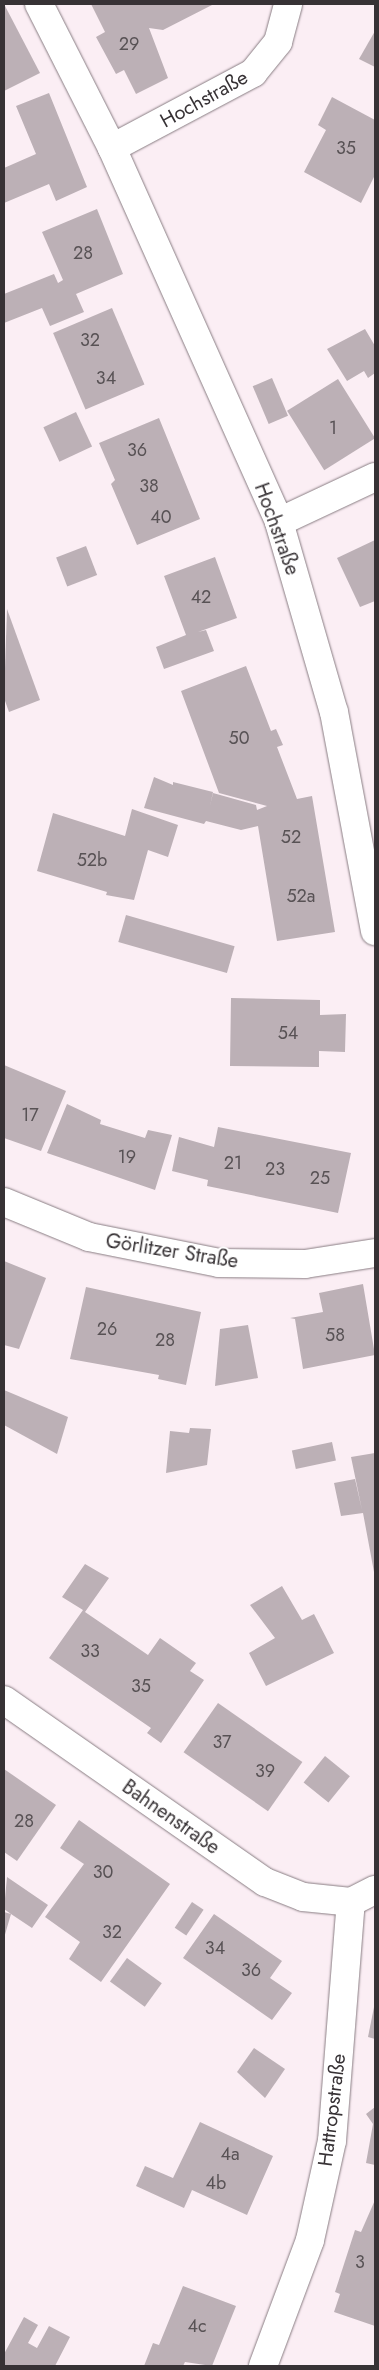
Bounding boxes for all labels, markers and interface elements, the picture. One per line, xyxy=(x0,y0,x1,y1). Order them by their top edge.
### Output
house number: 29 xyxy=(119,33,139,55)
street label: Hochstraße xyxy=(156,65,252,133)
house number: 35 xyxy=(336,137,356,159)
house number: 28 xyxy=(73,242,93,264)
house number: 32 xyxy=(80,329,100,351)
house number: 34 xyxy=(96,367,116,389)
house number: 1 xyxy=(329,417,337,439)
house number: 36 xyxy=(127,439,147,461)
house number: 38 xyxy=(139,475,159,497)
street label: Hochstraße xyxy=(249,480,305,578)
house number: 40 xyxy=(150,506,172,528)
house number: 42 xyxy=(191,586,211,608)
house number: 50 xyxy=(229,727,249,749)
house number: 52 xyxy=(281,826,301,848)
house number: 52b xyxy=(77,849,107,871)
house number: 52a xyxy=(286,885,316,907)
house number: 54 xyxy=(278,1022,298,1044)
house number: 17 xyxy=(21,1104,39,1126)
house number: 19 xyxy=(118,1146,136,1168)
house number: 21 xyxy=(224,1152,242,1174)
house number: 23 xyxy=(265,1158,285,1180)
house number: 25 xyxy=(310,1167,330,1189)
street label: Görlitzer Straße xyxy=(104,1229,240,1273)
house number: 26 xyxy=(97,1318,117,1340)
house number: 58 xyxy=(325,1324,345,1346)
house number: 28 xyxy=(155,1329,175,1351)
house number: 33 xyxy=(80,1640,100,1662)
house number: 35 xyxy=(131,1675,151,1697)
house number: 37 xyxy=(212,1731,232,1753)
house number: 39 xyxy=(255,1760,275,1782)
street label: Bahnenstraße xyxy=(118,1775,224,1859)
house number: 28 xyxy=(14,1810,34,1832)
house number: 30 xyxy=(93,1861,113,1883)
house number: 32 xyxy=(102,1921,122,1943)
house number: 34 xyxy=(205,1937,225,1959)
house number: 36 xyxy=(241,1959,261,1981)
street label: Hattropstraße xyxy=(313,2052,351,2168)
house number: 4a xyxy=(220,2143,240,2165)
house number: 4b xyxy=(206,2172,226,2194)
house number: 3 xyxy=(355,2251,365,2273)
house number: 4c xyxy=(187,2315,207,2337)

